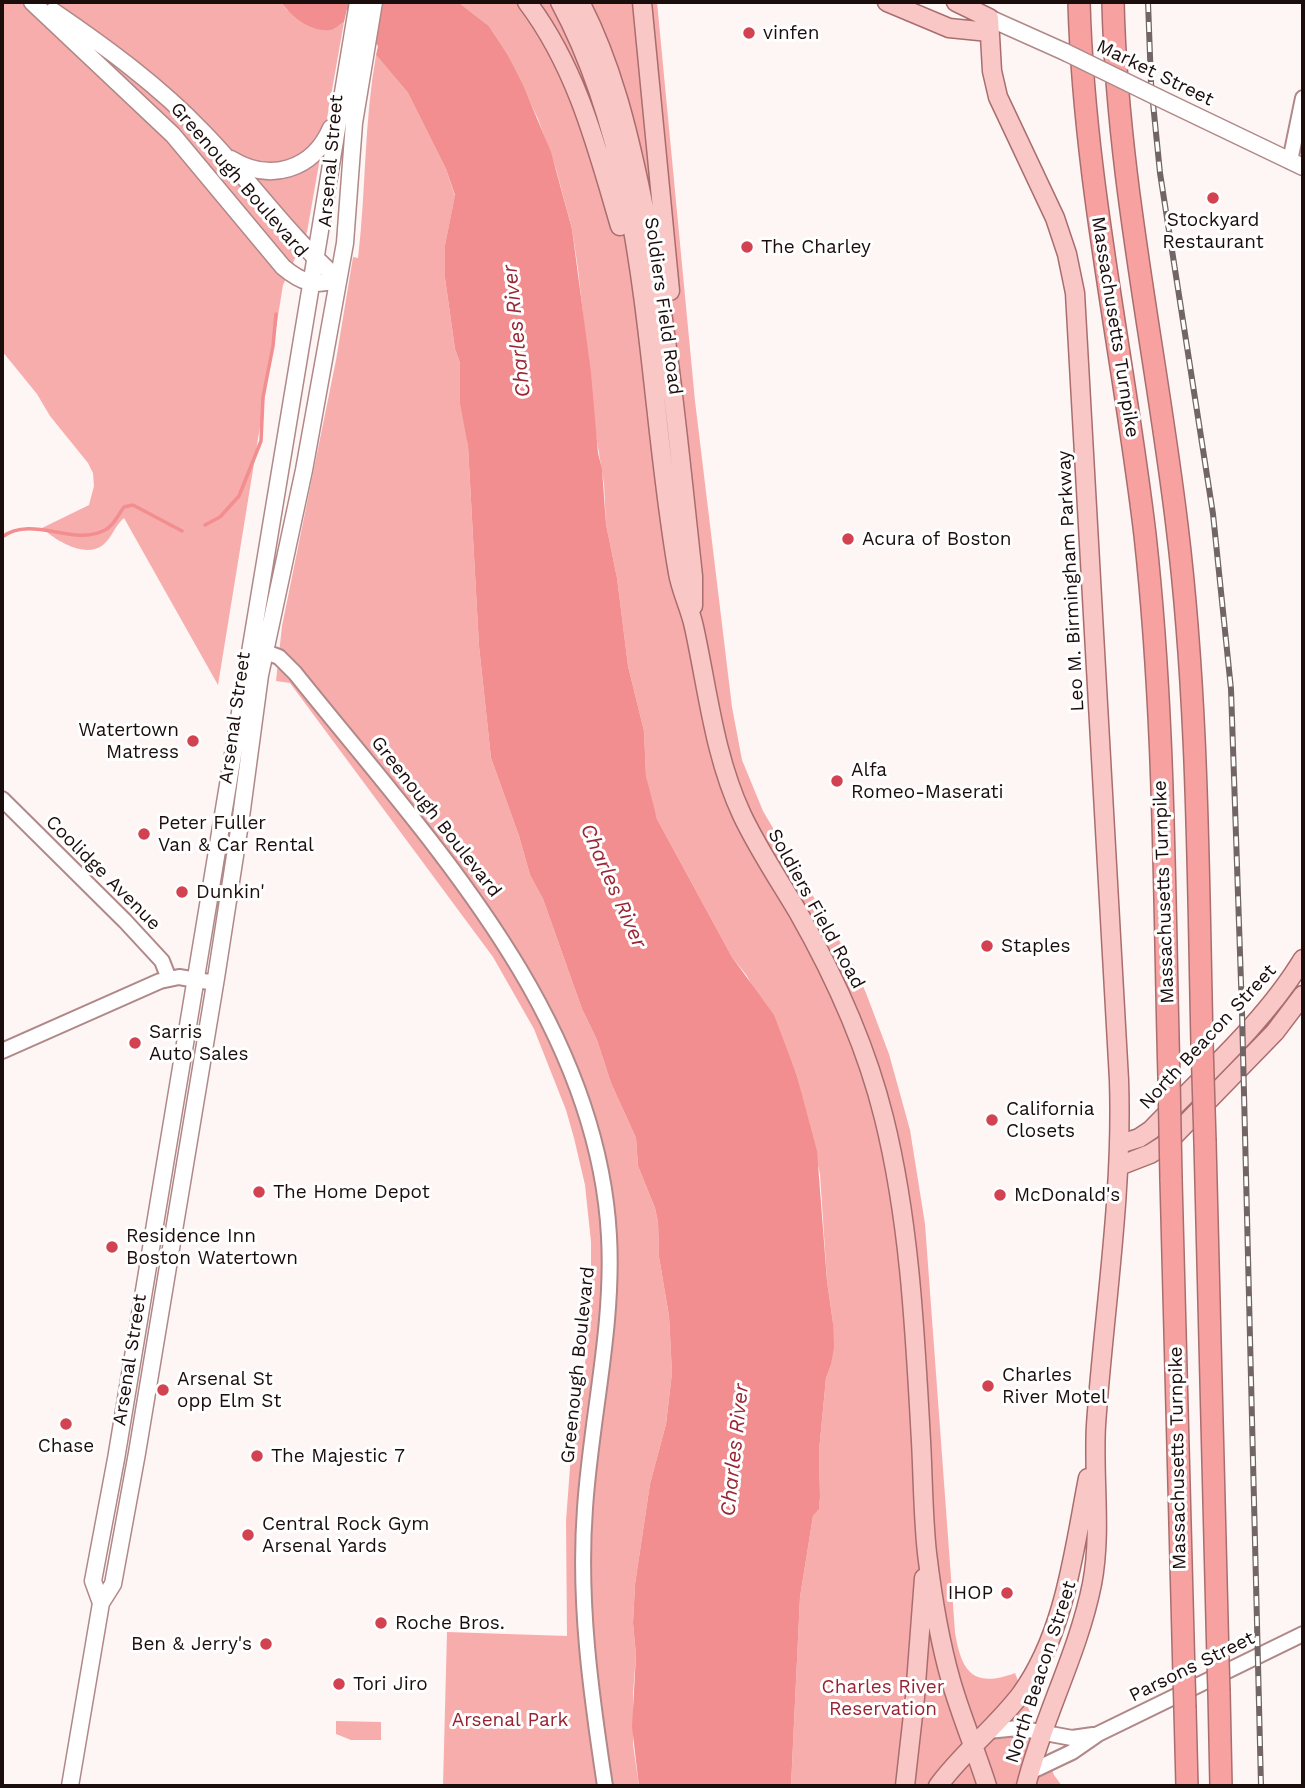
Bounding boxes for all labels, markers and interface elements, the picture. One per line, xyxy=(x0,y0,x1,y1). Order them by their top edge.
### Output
place label: vinfen xyxy=(763,22,819,44)
marker: vinfen xyxy=(741,25,757,41)
street label: Market Street xyxy=(1093,35,1217,111)
street label: Arsenal Street xyxy=(314,94,348,228)
street label: Greenough Boulevard xyxy=(165,98,313,262)
marker: Stockyard Restaurant xyxy=(1205,190,1221,206)
place label: Stockyard Restaurant xyxy=(1162,209,1264,253)
street label: Massachusetts Turnpike xyxy=(1086,215,1144,439)
street label: Soldiers Field Road xyxy=(639,216,687,396)
place label: The Charley xyxy=(761,236,871,258)
marker: The Charley xyxy=(739,239,755,255)
water label: Charles River xyxy=(498,263,536,399)
street label: Leo M. Birmingham Parkway xyxy=(1053,450,1089,712)
place label: Acura of Boston xyxy=(862,528,1012,550)
marker: Acura of Boston xyxy=(840,531,856,547)
street label: Arsenal Street xyxy=(214,651,256,785)
place label: Watertown Matress xyxy=(78,719,179,763)
street label: Greenough Boulevard xyxy=(366,732,506,902)
marker: Watertown Matress xyxy=(185,733,201,749)
place label: Alfa Romeo-Maserati xyxy=(851,759,1004,803)
marker: Alfa Romeo-Maserati xyxy=(829,773,845,789)
street label: Massachusetts Turnpike xyxy=(1149,780,1179,1004)
street label: Coolidge Avenue xyxy=(41,811,165,935)
place label: Peter Fuller Van & Car Rental xyxy=(158,812,314,856)
water label: Charles River xyxy=(574,820,652,952)
street label: Soldiers Field Road xyxy=(763,825,869,993)
marker: Peter Fuller Van & Car Rental xyxy=(136,826,152,842)
place label: Dunkin' xyxy=(196,881,265,903)
marker: Dunkin' xyxy=(174,884,190,900)
place label: Staples xyxy=(1001,935,1071,957)
marker: Staples xyxy=(979,938,995,954)
street label: North Beacon Street xyxy=(1135,960,1281,1114)
place label: Sarris Auto Sales xyxy=(149,1021,248,1065)
marker: Sarris Auto Sales xyxy=(127,1035,143,1051)
place label: California Closets xyxy=(1006,1098,1095,1142)
marker: California Closets xyxy=(984,1112,1000,1128)
place label: The Home Depot xyxy=(273,1181,430,1203)
marker: The Home Depot xyxy=(251,1184,267,1200)
place label: McDonald's xyxy=(1014,1184,1120,1206)
marker: McDonald's xyxy=(992,1187,1008,1203)
place label: Residence Inn Boston Watertown xyxy=(126,1225,298,1269)
marker: Residence Inn Boston Watertown xyxy=(104,1239,120,1255)
street label: Greenough Boulevard xyxy=(556,1265,600,1465)
street label: Arsenal Street xyxy=(108,1293,152,1427)
street label: Massachusetts Turnpike xyxy=(1165,1346,1191,1570)
place label: Charles River Motel xyxy=(1002,1364,1107,1408)
place label: Arsenal St opp Elm St xyxy=(177,1368,281,1412)
marker: Charles River Motel xyxy=(980,1378,996,1394)
marker: Arsenal St opp Elm St xyxy=(155,1382,171,1398)
water label: Charles River xyxy=(716,1382,754,1518)
marker: Chase xyxy=(58,1416,74,1432)
place label: Chase xyxy=(38,1435,94,1457)
place label: The Majestic 7 xyxy=(271,1445,405,1467)
marker: The Majestic 7 xyxy=(249,1448,265,1464)
place label: Central Rock Gym Arsenal Yards xyxy=(262,1513,429,1557)
marker: Central Rock Gym Arsenal Yards xyxy=(240,1527,256,1543)
street label: North Beacon Street xyxy=(1001,1578,1081,1766)
place label: IHOP xyxy=(948,1582,993,1604)
marker: IHOP xyxy=(999,1585,1015,1601)
place label: Roche Bros. xyxy=(395,1612,505,1634)
marker: Roche Bros. xyxy=(373,1615,389,1631)
street label: Parsons Street xyxy=(1126,1627,1258,1707)
place label: Ben & Jerry's xyxy=(131,1633,252,1655)
marker: Ben & Jerry's xyxy=(258,1636,274,1652)
place label: Tori Jiro xyxy=(353,1673,428,1695)
marker: Tori Jiro xyxy=(331,1676,347,1692)
park label: Charles River Reservation xyxy=(822,1676,944,1720)
park label: Arsenal Park xyxy=(452,1709,568,1731)

